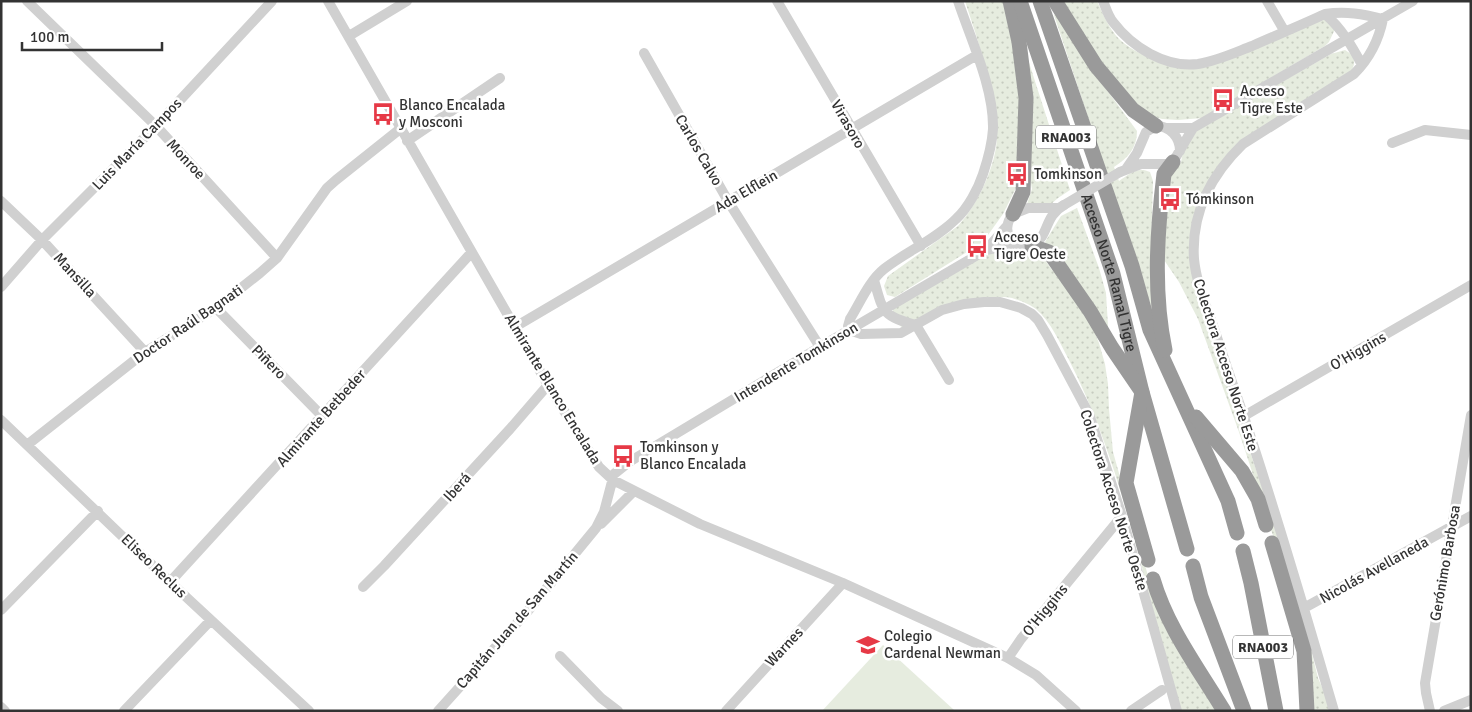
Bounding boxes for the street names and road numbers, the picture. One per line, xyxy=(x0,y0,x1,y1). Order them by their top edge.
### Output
street label: Luis María Campos xyxy=(89,94,186,194)
street label: Virasoro xyxy=(827,97,869,152)
street label: Carlos Calvo xyxy=(671,111,727,189)
road number: RNA003 xyxy=(1036,125,1096,148)
street label: Monroe xyxy=(163,135,209,183)
street label: Ada Elflein xyxy=(711,166,781,216)
street label: Acceso Norte Ramal Tigre xyxy=(1077,191,1141,353)
street label: Mansilla xyxy=(50,249,100,301)
street label: Colectora Acceso Norte Este xyxy=(1190,276,1262,454)
street label: Doctor Raúl Bagnati xyxy=(130,281,246,367)
street label: Almirante Blanco Encalada xyxy=(501,310,605,468)
street label: Intendente Tomkinson xyxy=(731,318,861,406)
street label: O'Higgins xyxy=(1327,328,1390,374)
street label: Piñero xyxy=(248,341,290,383)
street label: Almirante Betbeder xyxy=(273,365,370,470)
street label: Colectora Acceso Norte Oeste xyxy=(1076,407,1152,593)
street label: Iberá xyxy=(439,469,475,505)
street label: Gerónimo Barbosa xyxy=(1426,504,1464,622)
street label: Eliseo Reclus xyxy=(117,530,191,602)
street label: Nicolás Avellaneda xyxy=(1316,533,1432,607)
street label: Capitán Juan de San Martín xyxy=(452,548,582,692)
street label: O'Higgins xyxy=(1019,580,1072,640)
street label: Warnes xyxy=(761,623,807,671)
road number: RNA003 xyxy=(1233,636,1293,659)

